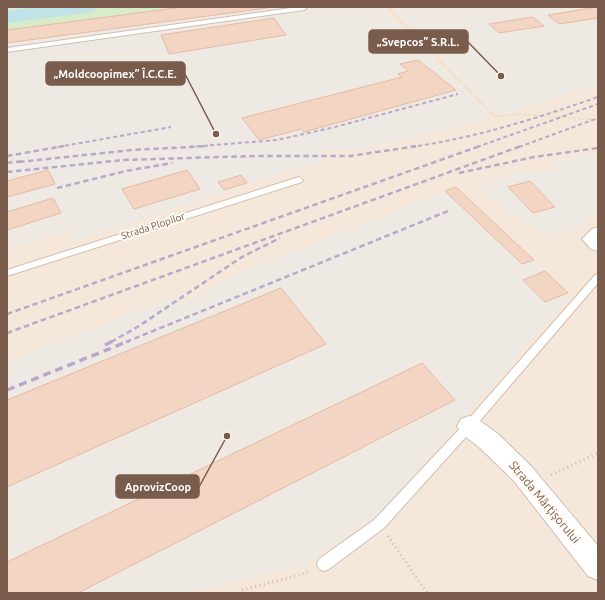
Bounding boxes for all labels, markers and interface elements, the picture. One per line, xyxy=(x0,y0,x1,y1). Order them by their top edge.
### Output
callout: „Svepcos” S.R.L. xyxy=(369,30,468,53)
text: „Svepcos” S.R.L. xyxy=(377,36,460,48)
callout: „Moldcoopimex” Î.C.C.E. xyxy=(46,62,185,85)
text: „Moldcoopimex” Î.C.C.E. xyxy=(53,67,177,80)
street label: Strada Plopilor xyxy=(120,210,186,241)
street label: Strada Mărțișorului xyxy=(507,458,583,546)
callout: AprovizCoop xyxy=(116,475,199,498)
text: AprovizCoop xyxy=(125,481,192,493)

